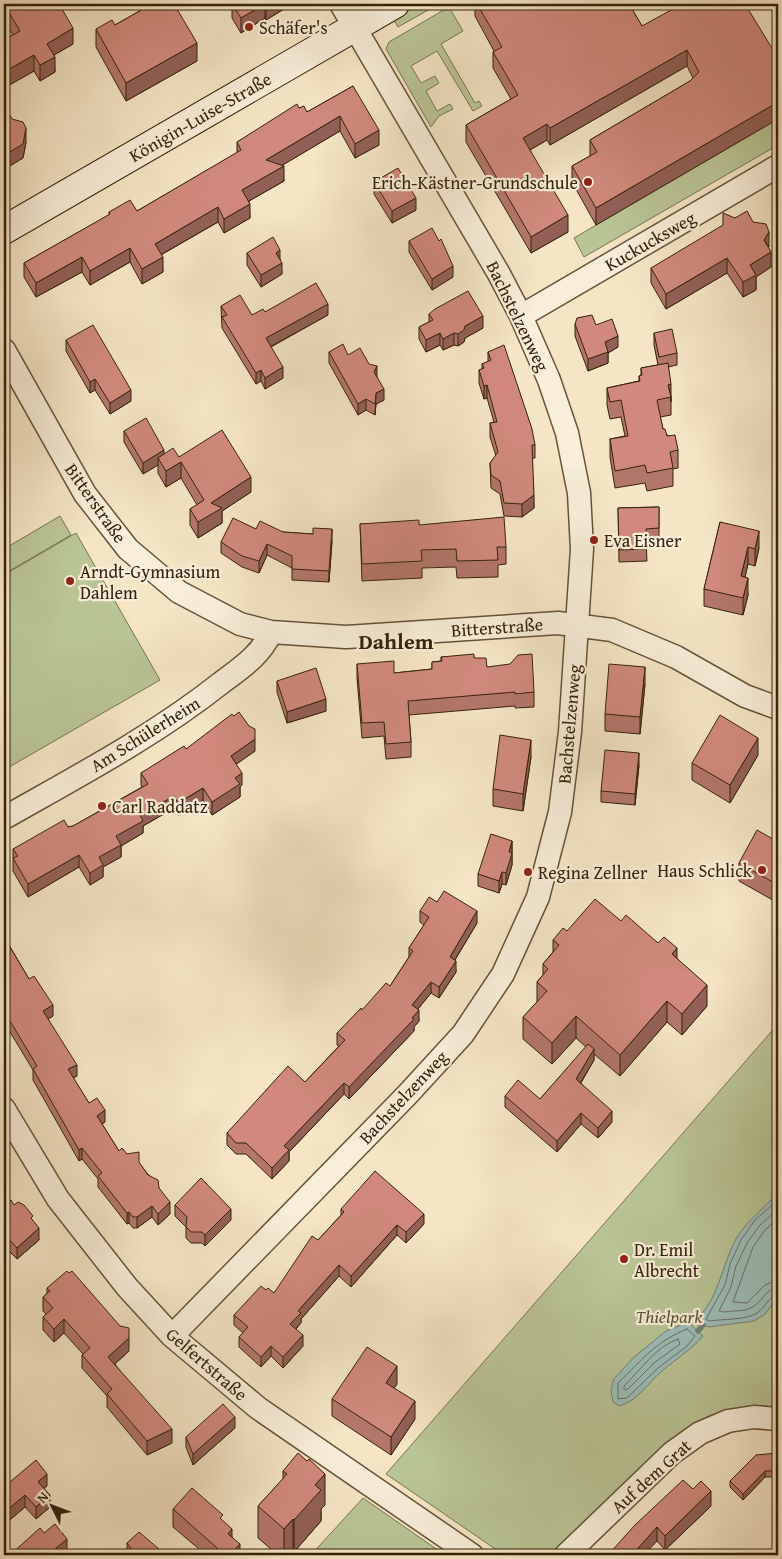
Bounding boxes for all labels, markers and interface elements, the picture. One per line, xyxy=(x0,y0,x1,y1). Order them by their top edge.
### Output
place label: Schäfer's xyxy=(259,14,328,41)
marker: Schäfer's xyxy=(243,21,255,33)
street label: Königin-Luise-Straße xyxy=(124,65,276,169)
place label: Erich-Kästner-Grundschule xyxy=(372,169,578,196)
marker: Erich-Kästner-Grundschule xyxy=(582,176,594,188)
street label: Kuckucksweg xyxy=(600,204,700,278)
street label: Bachstelzenweg xyxy=(480,256,556,376)
street label: Bitterstraße xyxy=(59,458,133,548)
place label: Eva Eisner xyxy=(604,527,682,554)
marker: Eva Eisner xyxy=(588,534,600,546)
place label: Arndt-Gymnasium Dahlem xyxy=(80,558,220,606)
marker: Arndt-Gymnasium Dahlem xyxy=(64,575,76,587)
street label: Bitterstraße xyxy=(450,610,544,644)
district label: Dahlem xyxy=(358,625,434,657)
street label: Bachstelzenweg xyxy=(550,663,588,785)
street label: Am Schülerheim xyxy=(85,689,205,779)
place label: Carl Raddatz xyxy=(112,793,208,820)
marker: Carl Raddatz xyxy=(96,800,108,812)
place label: Haus Schlick xyxy=(657,857,753,884)
place label: Regina Zellner xyxy=(538,859,648,886)
marker: Haus Schlick xyxy=(756,864,768,876)
marker: Regina Zellner xyxy=(522,866,534,878)
street label: Bachstelzenweg xyxy=(352,1044,454,1150)
place label: Dr. Emil Albrecht xyxy=(634,1236,700,1284)
marker: Dr. Emil Albrecht xyxy=(618,1253,630,1265)
park label: Thielpark xyxy=(636,1303,703,1330)
street label: Gelfertstraße xyxy=(160,1321,254,1407)
street label: Auf dem Grat xyxy=(605,1432,698,1519)
north arrow xyxy=(28,1482,78,1532)
text: N xyxy=(32,1487,53,1507)

